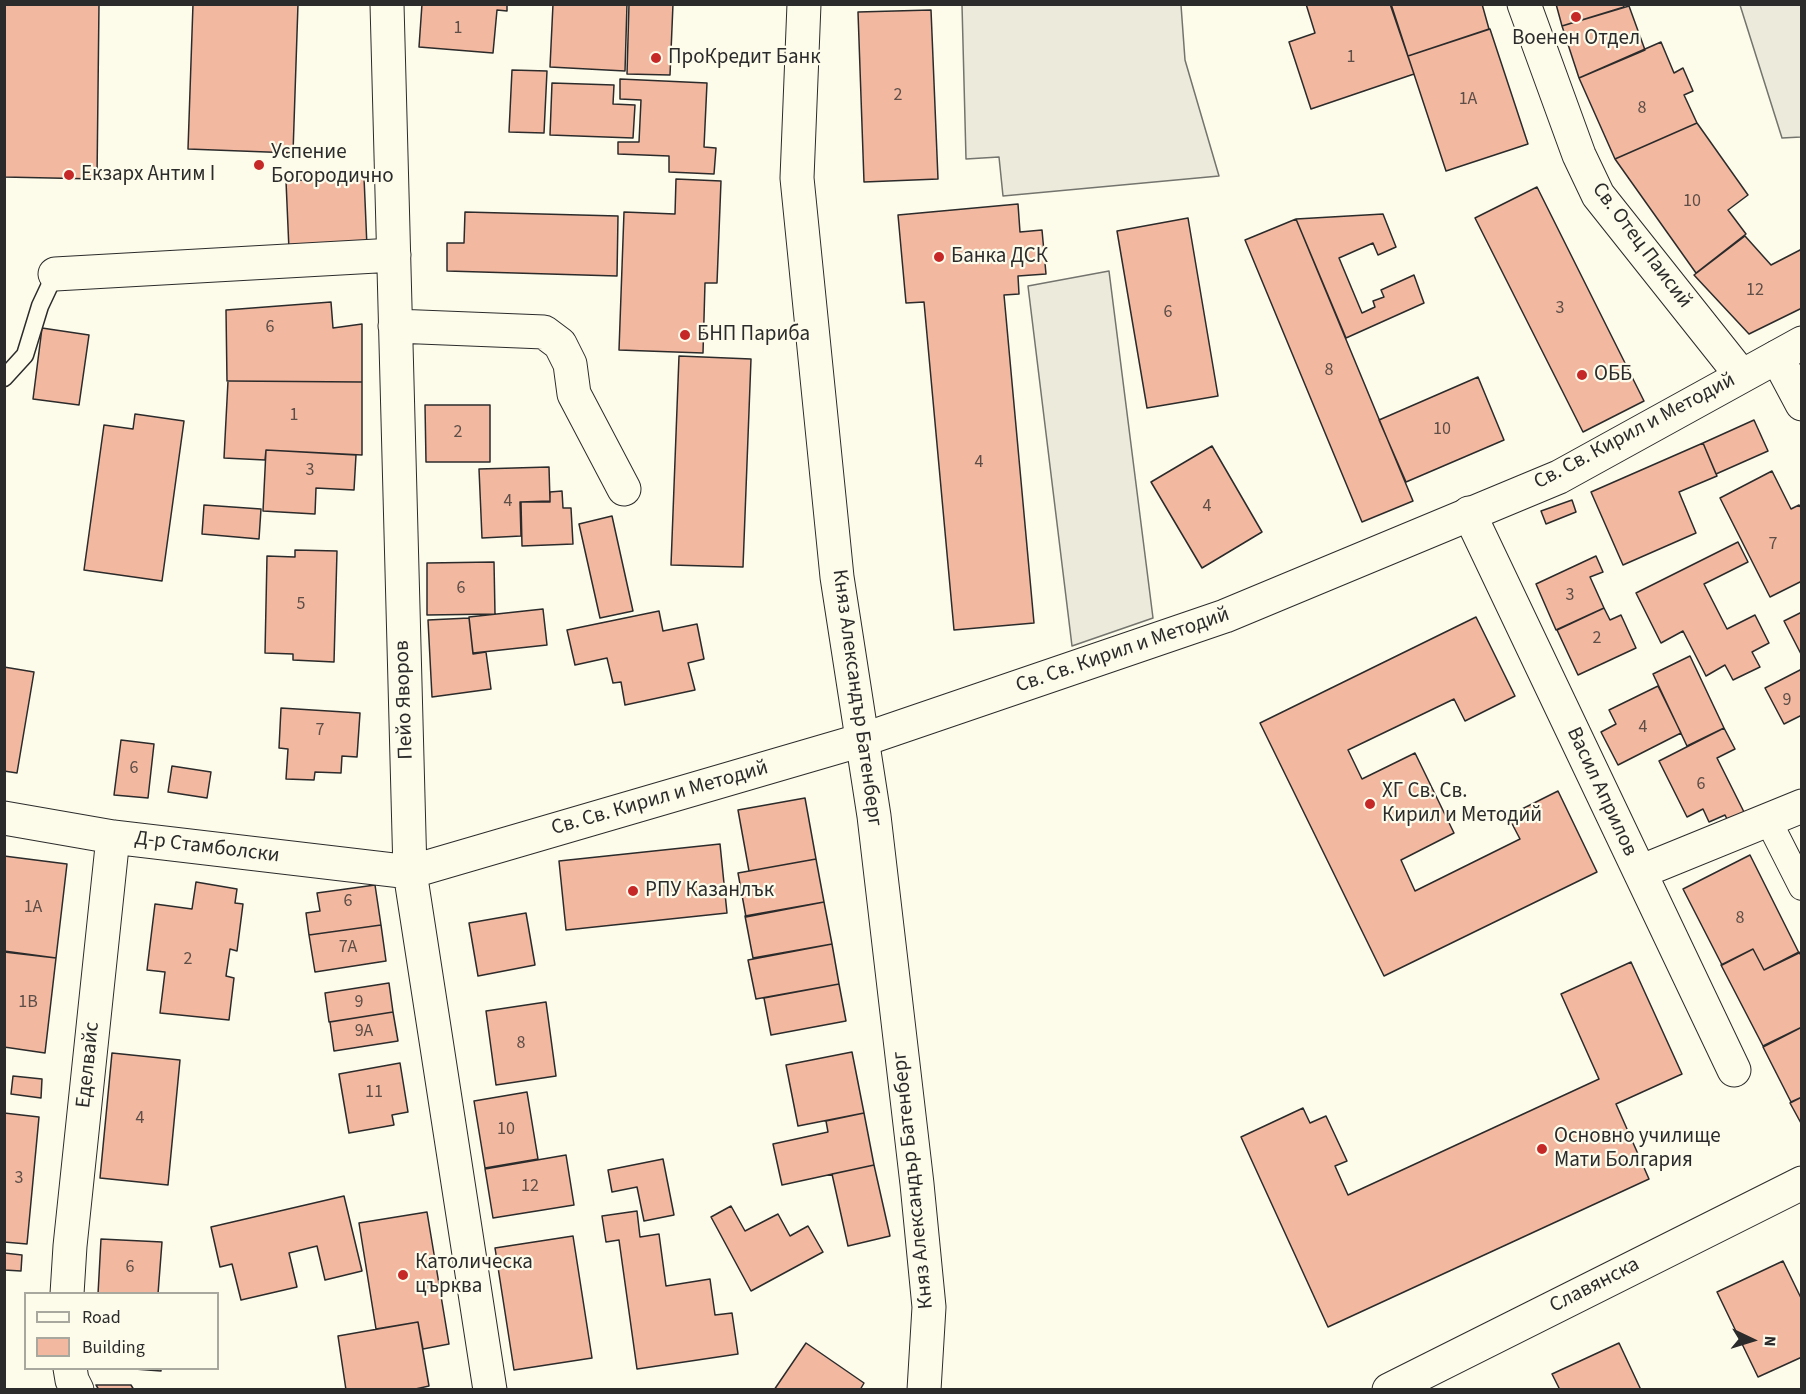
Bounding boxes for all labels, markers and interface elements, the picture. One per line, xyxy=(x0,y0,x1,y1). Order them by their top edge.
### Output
marker: Военен Отдел xyxy=(1569,10,1583,24)
house number: 1 xyxy=(454,18,462,40)
place label: Военен Отдел xyxy=(1512,26,1640,52)
place label: ПроКредит Банк xyxy=(668,45,821,71)
house number: 1 xyxy=(1347,47,1355,69)
marker: ПроКредит Банк xyxy=(649,51,663,65)
house number: 2 xyxy=(894,85,902,107)
house number: 1А xyxy=(1459,89,1477,111)
house number: 8 xyxy=(1638,98,1646,120)
place label: Успение Богородично xyxy=(271,140,394,190)
marker: Успение Богородично xyxy=(252,158,266,172)
place label: Екзарх Антим I xyxy=(81,162,215,188)
marker: Екзарх Антим I xyxy=(62,168,76,182)
street label: Св. Отец Паисий xyxy=(1585,178,1697,314)
house number: 10 xyxy=(1683,191,1701,213)
place label: Банка ДСК xyxy=(951,244,1048,270)
marker: Банка ДСК xyxy=(932,250,946,264)
house number: 12 xyxy=(1746,280,1764,302)
house number: 3 xyxy=(1556,298,1564,320)
house number: 6 xyxy=(1164,302,1172,324)
house number: 6 xyxy=(266,317,274,339)
place label: БНП Париба xyxy=(697,322,810,348)
marker: БНП Париба xyxy=(678,328,692,342)
house number: 8 xyxy=(1325,360,1333,382)
place label: ОББ xyxy=(1594,362,1632,388)
street label: Св. Св. Кирил и Методий xyxy=(1530,368,1740,496)
marker: ОББ xyxy=(1575,368,1589,382)
house number: 1 xyxy=(290,405,298,427)
house number: 10 xyxy=(1433,419,1451,441)
house number: 2 xyxy=(454,422,462,444)
house number: 4 xyxy=(975,452,983,474)
house number: 3 xyxy=(306,460,314,482)
house number: 4 xyxy=(504,491,512,513)
house number: 4 xyxy=(1203,496,1211,518)
house number: 7 xyxy=(1769,534,1777,556)
street label: Княз Александър Батенберг xyxy=(825,568,887,828)
house number: 6 xyxy=(457,578,465,600)
house number: 3 xyxy=(1566,585,1574,607)
house number: 5 xyxy=(297,594,305,616)
street label: Св. Св. Кирил и Методий xyxy=(1013,603,1233,699)
house number: 2 xyxy=(1593,628,1601,650)
street label: Пейо Яворов xyxy=(390,640,420,760)
house number: 9 xyxy=(1783,690,1791,712)
house number: 4 xyxy=(1639,717,1647,739)
house number: 7 xyxy=(316,720,324,742)
street label: Васил Априлов xyxy=(1560,723,1642,861)
street label: Св. Св. Кирил и Методий xyxy=(549,756,771,842)
house number: 6 xyxy=(130,758,138,780)
house number: 6 xyxy=(1697,774,1705,796)
place label: ХГ Св. Св. Кирил и Методий xyxy=(1382,779,1542,829)
marker: ХГ Св. Св. Кирил и Методий xyxy=(1363,797,1377,811)
street label: Д-р Стамболски xyxy=(133,827,281,869)
place label: РПУ Казанлък xyxy=(645,878,774,904)
marker: РПУ Казанлък xyxy=(626,884,640,898)
house number: 6 xyxy=(344,891,352,913)
house number: 1А xyxy=(24,897,42,919)
house number: 8 xyxy=(1736,908,1744,930)
house number: 7A xyxy=(339,937,357,959)
house number: 2 xyxy=(184,949,192,971)
house number: 1B xyxy=(18,992,38,1014)
house number: 9 xyxy=(355,992,363,1014)
street label: Еделвайс xyxy=(72,1021,106,1109)
house number: 9A xyxy=(355,1021,373,1043)
house number: 8 xyxy=(517,1033,525,1055)
street label: Княз Александър Батенберг xyxy=(888,1050,940,1310)
house number: 11 xyxy=(365,1082,383,1104)
house number: 4 xyxy=(136,1108,144,1130)
house number: 10 xyxy=(497,1119,515,1141)
place label: Основно училище Мати Болгария xyxy=(1554,1124,1721,1174)
marker: Основно училище Мати Болгария xyxy=(1535,1142,1549,1156)
house number: 3 xyxy=(15,1168,23,1190)
house number: 12 xyxy=(521,1176,539,1198)
place label: Католическа църква xyxy=(415,1250,533,1300)
street label: Славянска xyxy=(1546,1253,1644,1319)
house number: 6 xyxy=(126,1257,134,1279)
marker: Католическа църква xyxy=(396,1268,410,1282)
legend xyxy=(24,1292,219,1370)
text: Road xyxy=(82,1305,121,1330)
north arrow xyxy=(1722,1310,1782,1370)
text: Building xyxy=(82,1335,145,1360)
text: N xyxy=(1759,1335,1781,1347)

